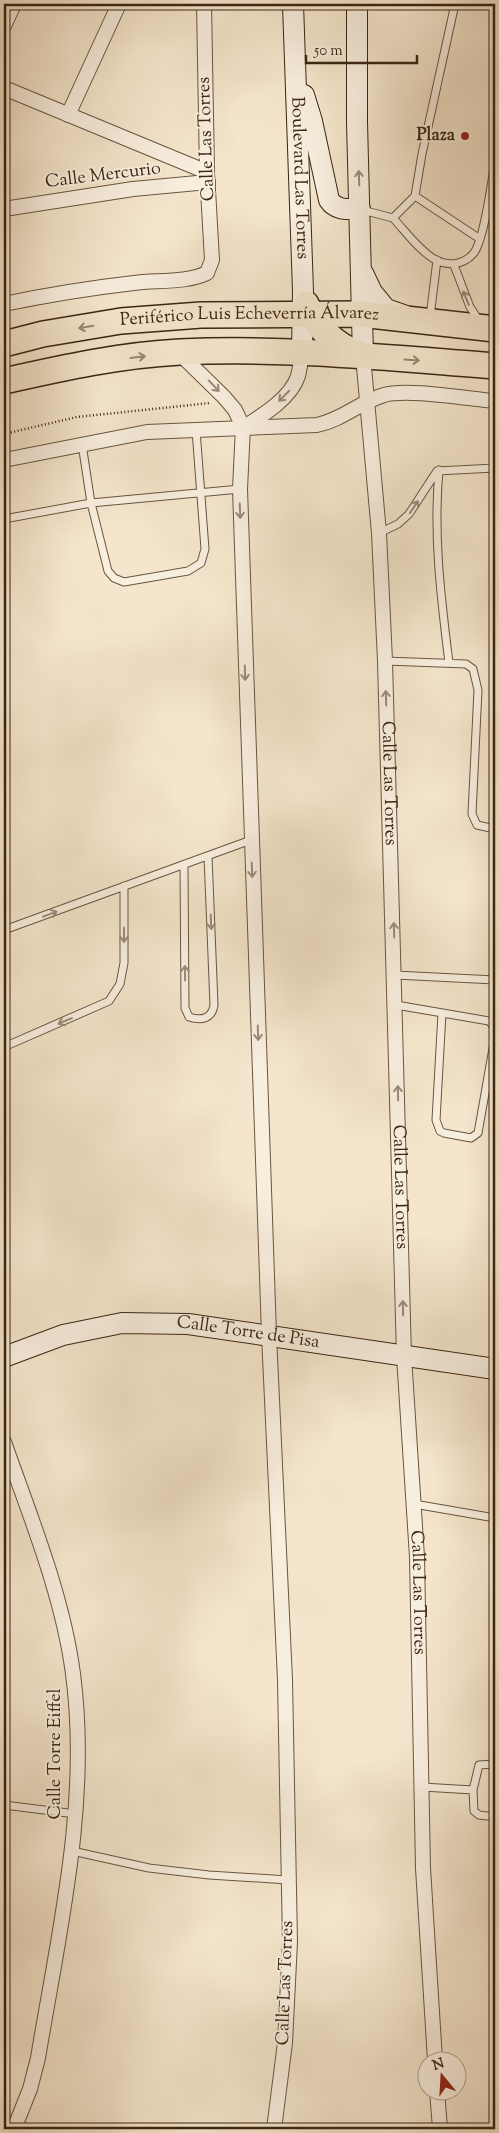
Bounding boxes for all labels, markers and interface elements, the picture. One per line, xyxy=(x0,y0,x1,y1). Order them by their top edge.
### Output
scale bar xyxy=(306,32,418,64)
text: 50 m xyxy=(313,41,343,62)
street label: Calle Las Torres xyxy=(192,76,222,202)
street label: Boulevard Las Torres xyxy=(283,96,315,260)
place label: Plaza xyxy=(416,123,456,149)
marker: Plaza xyxy=(459,130,471,142)
street label: Calle Mercurio xyxy=(44,156,162,196)
one-way arrow xyxy=(355,170,364,186)
one-way arrow xyxy=(461,291,471,306)
street label: Periférico Luis Echeverría Álvarez xyxy=(119,301,381,334)
one-way arrow xyxy=(78,322,94,332)
one-way arrow xyxy=(129,352,145,362)
one-way arrow xyxy=(404,355,420,364)
one-way arrow xyxy=(208,379,220,392)
one-way arrow xyxy=(278,389,290,401)
one-way arrow xyxy=(409,500,419,514)
one-way arrow xyxy=(236,502,245,518)
one-way arrow xyxy=(241,665,250,681)
one-way arrow xyxy=(381,690,391,706)
street label: Calle Las Torres xyxy=(374,720,403,846)
one-way arrow xyxy=(247,862,256,878)
one-way arrow xyxy=(41,909,57,918)
one-way arrow xyxy=(206,914,216,930)
one-way arrow xyxy=(389,923,398,939)
one-way arrow xyxy=(119,926,129,943)
one-way arrow xyxy=(180,965,190,981)
one-way arrow xyxy=(58,1016,73,1026)
one-way arrow xyxy=(253,1024,263,1041)
one-way arrow xyxy=(393,1085,403,1102)
street label: Calle Las Torres xyxy=(385,1124,414,1250)
one-way arrow xyxy=(399,1300,408,1316)
street label: Calle Torre de Pisa xyxy=(177,1311,321,1356)
street label: Calle Las Torres xyxy=(402,1529,432,1655)
street label: Calle Torre Eiffel xyxy=(43,1688,69,1820)
street label: Calle Las Torres xyxy=(271,1920,301,2046)
north arrow xyxy=(416,2050,466,2100)
text: N xyxy=(430,2054,447,2077)

